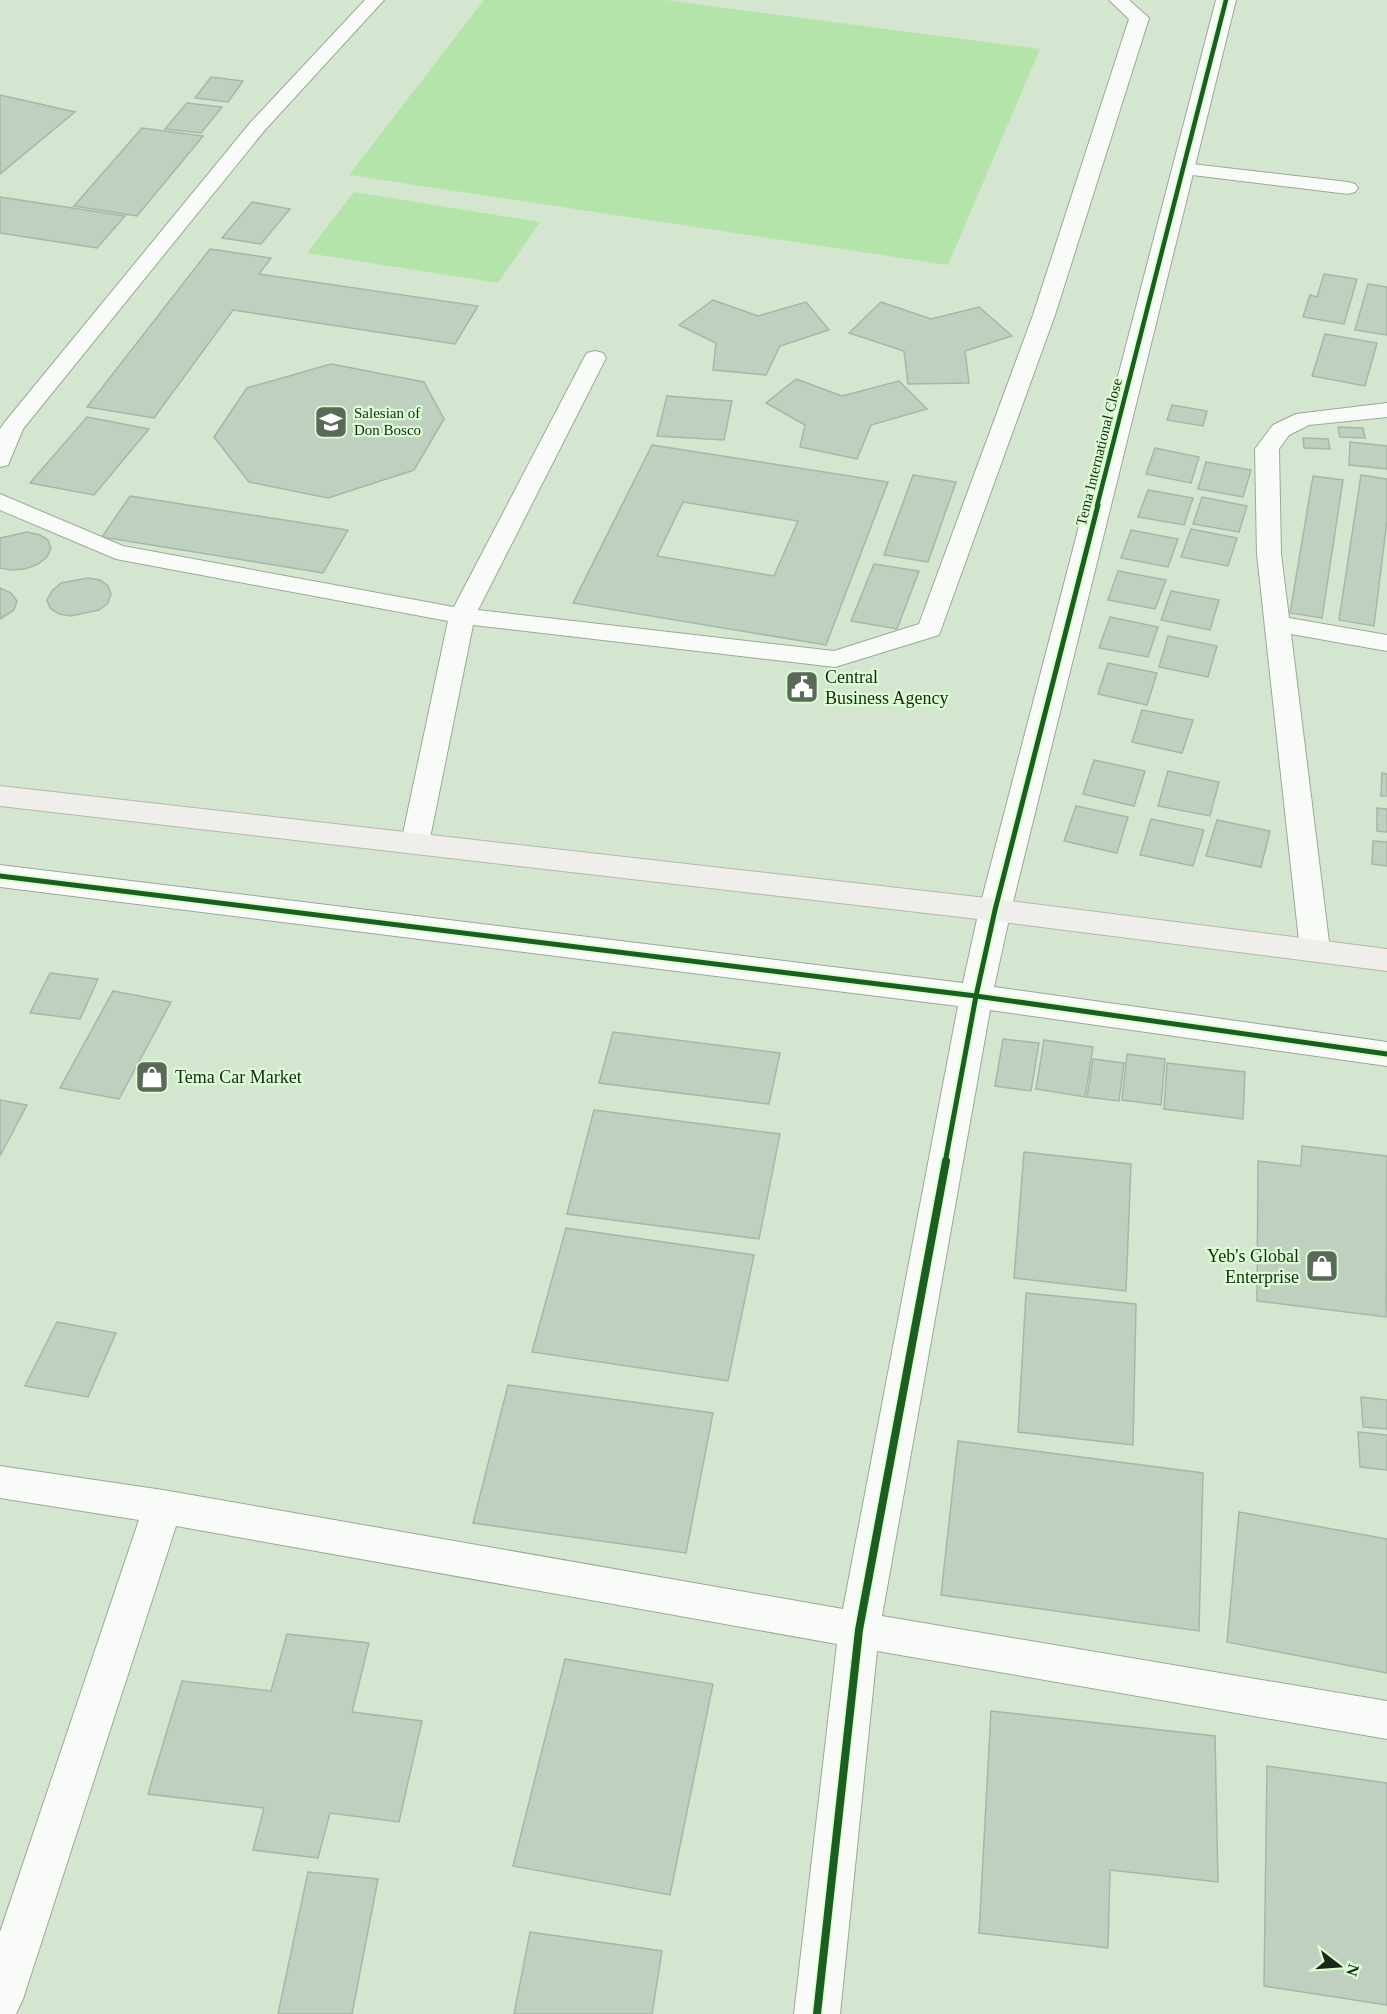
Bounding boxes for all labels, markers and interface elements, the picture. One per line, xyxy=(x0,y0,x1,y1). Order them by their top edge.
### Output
street label: Tema International Close xyxy=(1073,376,1125,527)
school or university icon: Salesian of Don Bosco xyxy=(313,404,349,440)
place label: Salesian of Don Bosco xyxy=(354,405,421,438)
place label: Central Business Agency xyxy=(825,667,949,708)
public building icon: Central Business Agency xyxy=(784,669,820,705)
shop icon: Tema Car Market xyxy=(134,1059,170,1095)
place label: Tema Car Market xyxy=(175,1067,302,1087)
place label: Yeb's Global Enterprise xyxy=(1207,1246,1299,1287)
shop icon: Yeb's Global Enterprise xyxy=(1304,1248,1340,1284)
north arrow xyxy=(1309,1936,1369,1996)
text: N xyxy=(1343,1962,1363,1979)

